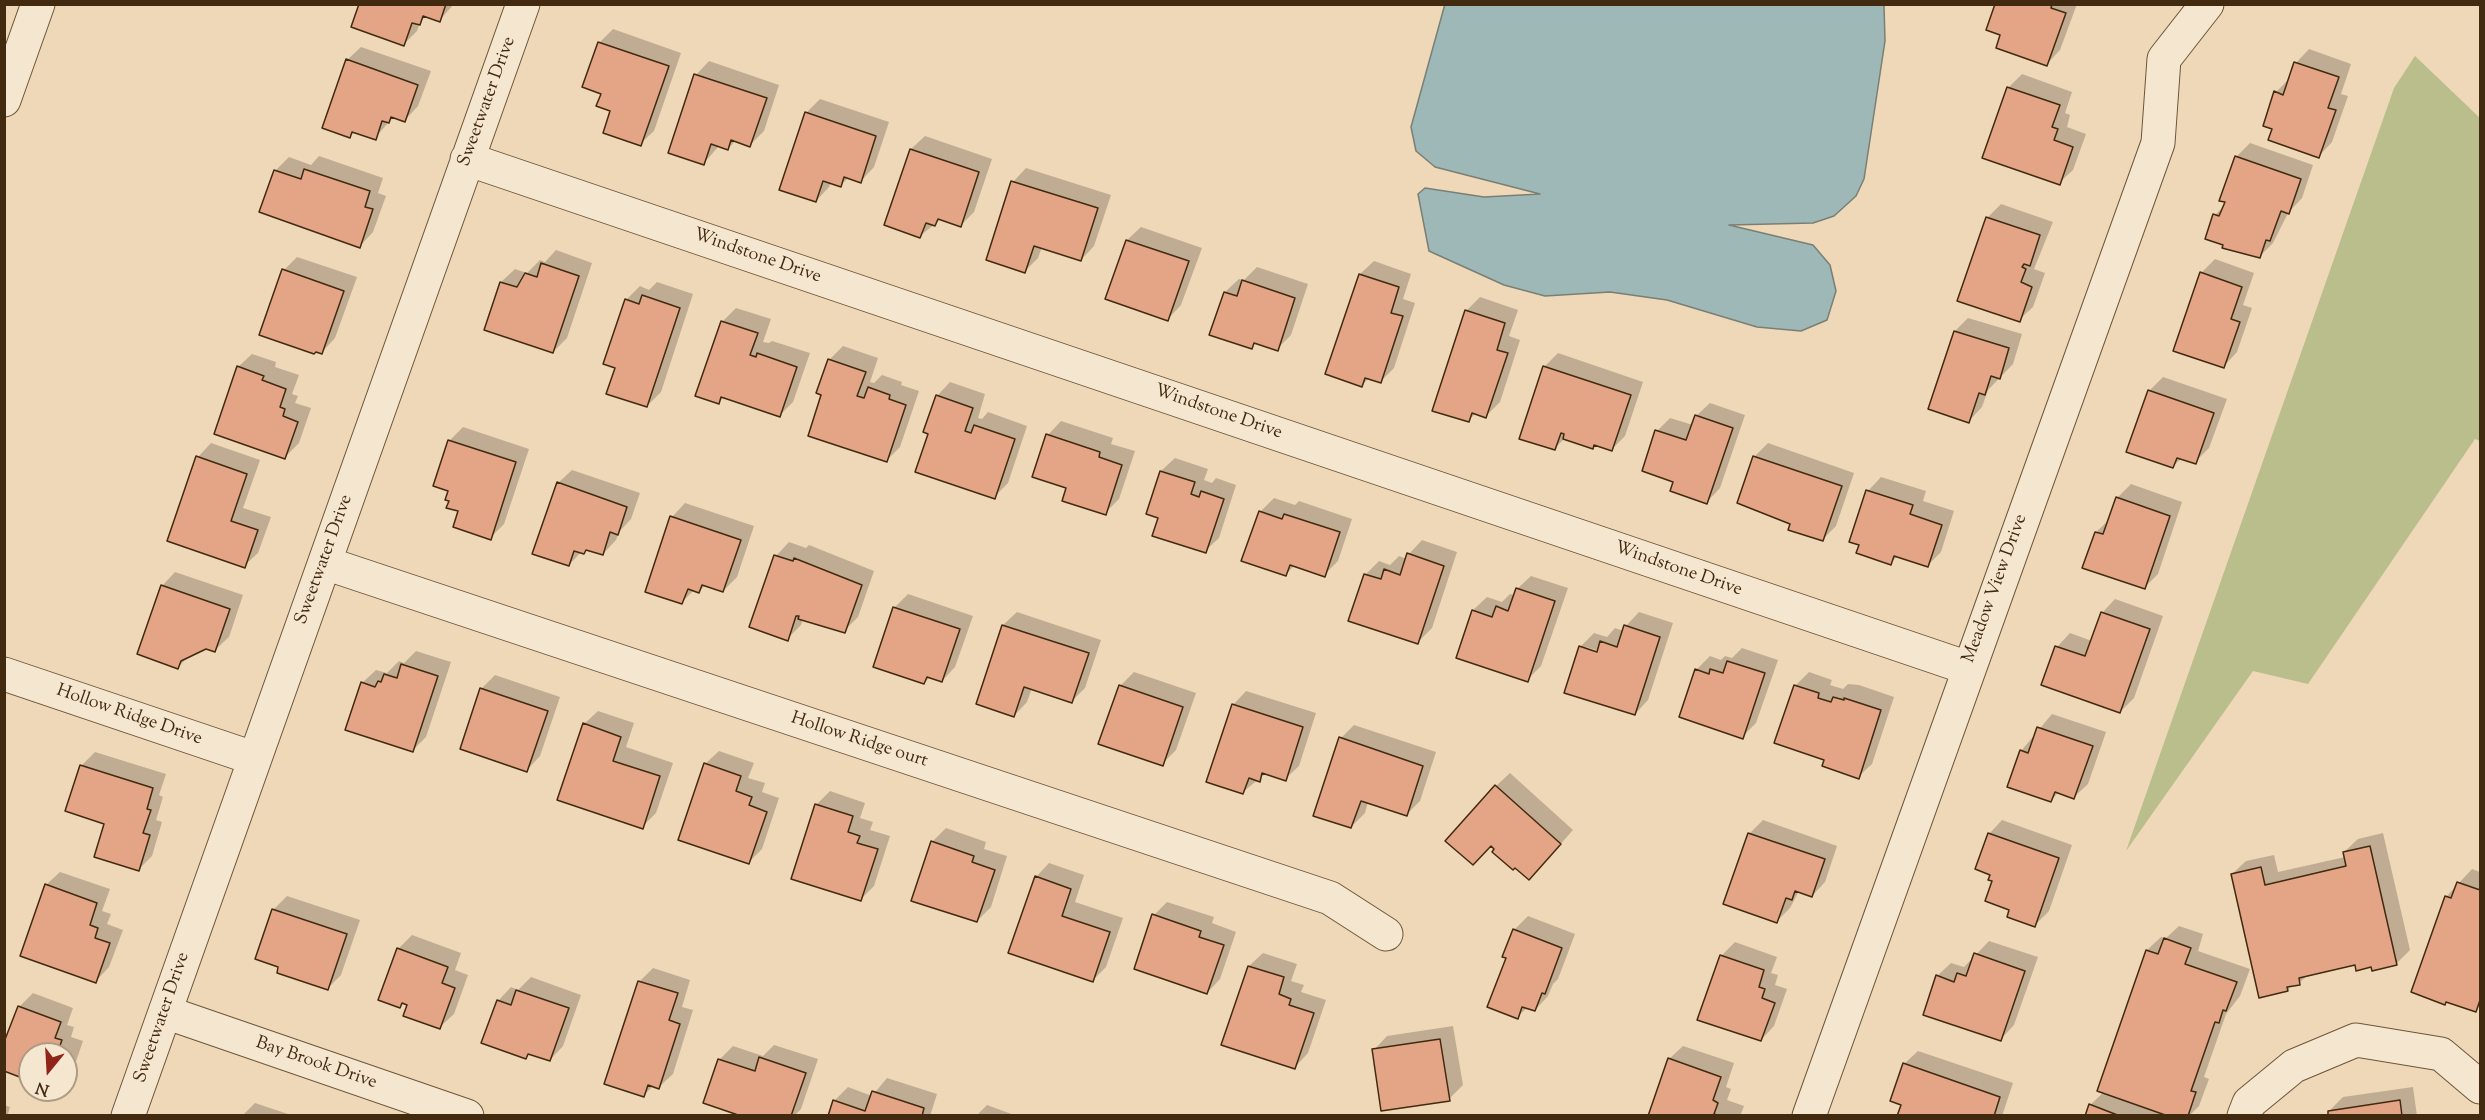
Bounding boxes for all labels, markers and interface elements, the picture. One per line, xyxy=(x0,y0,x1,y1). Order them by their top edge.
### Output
street label: Sweetwater Drive xyxy=(455,34,521,170)
street label: Windstone Drive xyxy=(690,225,824,289)
street label: Windstone Drive xyxy=(1151,381,1285,445)
street label: Sweetwater Drive xyxy=(292,492,358,628)
street label: Meadow View Drive xyxy=(1959,512,2033,666)
street label: Windstone Drive xyxy=(1611,538,1745,602)
street label: Hollow Ridge Drive xyxy=(53,681,205,751)
street label: Hollow Ridge ourt xyxy=(788,709,930,773)
street label: Sweetwater Drive xyxy=(131,950,195,1086)
street label: Bay Brook Drive xyxy=(253,1033,379,1095)
north arrow xyxy=(18,1042,78,1102)
text: N xyxy=(33,1075,53,1101)

